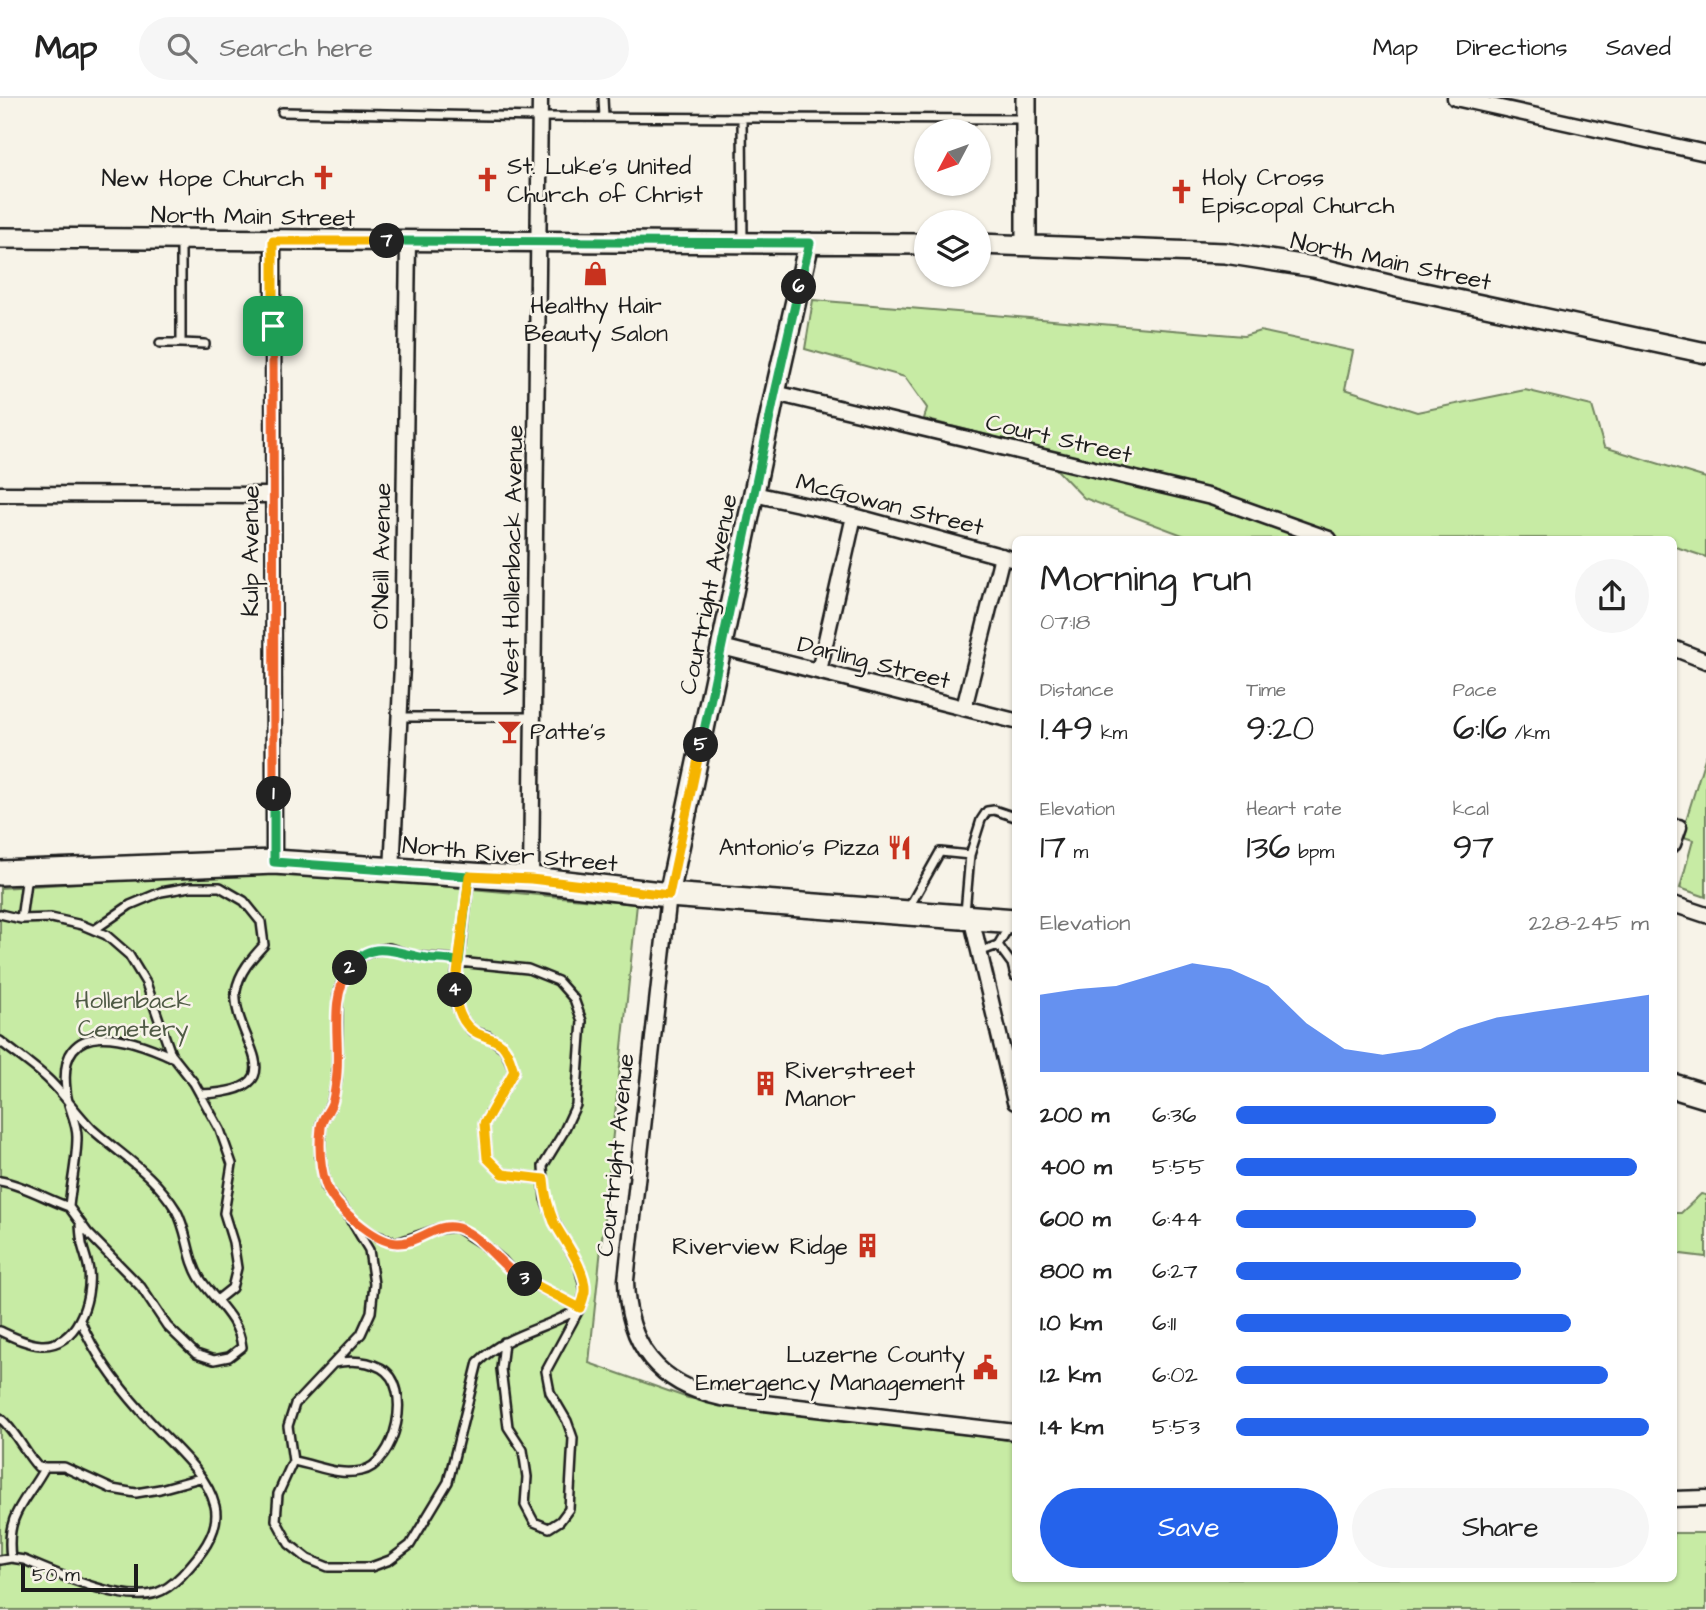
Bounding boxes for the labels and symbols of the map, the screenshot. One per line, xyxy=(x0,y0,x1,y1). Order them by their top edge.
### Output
north arrow xyxy=(914,119,990,196)
place label: St. Luke's United Church of Christ xyxy=(507,150,703,212)
place label: Holy Cross Episcopal Church xyxy=(1202,161,1394,223)
place label: New Hope Church xyxy=(102,162,304,196)
church icon: New Hope Church xyxy=(310,164,338,192)
church icon: St. Luke's United Church of Christ xyxy=(473,166,501,194)
church icon: Holy Cross Episcopal Church xyxy=(1168,177,1196,205)
street label: North Main Street xyxy=(151,198,356,236)
pin: 7 xyxy=(370,223,404,258)
street label: North Main Street xyxy=(1287,224,1495,300)
shop icon: Healthy Hair Beauty Salon xyxy=(582,260,610,288)
pin: 6 xyxy=(782,270,816,304)
place label: Healthy Hair Beauty Salon xyxy=(524,289,668,352)
pin xyxy=(243,296,303,356)
street label: Court Street xyxy=(982,406,1136,472)
street label: West Hollenback Avenue xyxy=(494,424,532,696)
street label: McGowan Street xyxy=(792,465,988,545)
street label: O'Neill Avenue xyxy=(364,482,400,630)
street label: Kulp Avenue xyxy=(234,485,268,617)
street label: Courtright Avenue xyxy=(671,491,748,698)
street label: Darling Street xyxy=(794,628,954,699)
place label: Patte's xyxy=(530,715,606,749)
bar icon: Patte's xyxy=(496,717,524,745)
pin: 5 xyxy=(684,728,718,762)
pin: 1 xyxy=(256,776,292,812)
street label: North River Street xyxy=(401,829,619,881)
place label: Antonio's Pizza xyxy=(719,831,879,865)
restaurant icon: Antonio's Pizza xyxy=(885,833,913,861)
pin: 2 xyxy=(332,950,368,986)
pin: 4 xyxy=(438,972,472,1008)
park label: Hollenback Cemetery xyxy=(75,984,191,1047)
street label: Courtright Avenue xyxy=(588,1052,645,1258)
place label: Riverstreet Manor xyxy=(785,1054,915,1116)
building icon: Riverstreet Manor xyxy=(751,1070,779,1098)
place label: Riverview Ridge xyxy=(672,1230,848,1265)
building icon: Riverview Ridge xyxy=(854,1232,882,1260)
pin: 3 xyxy=(508,1262,542,1296)
place label: Luzerne County Emergency Management xyxy=(696,1338,965,1401)
public building icon: Luzerne County Emergency Management xyxy=(971,1354,999,1382)
scale bar xyxy=(21,1561,138,1593)

